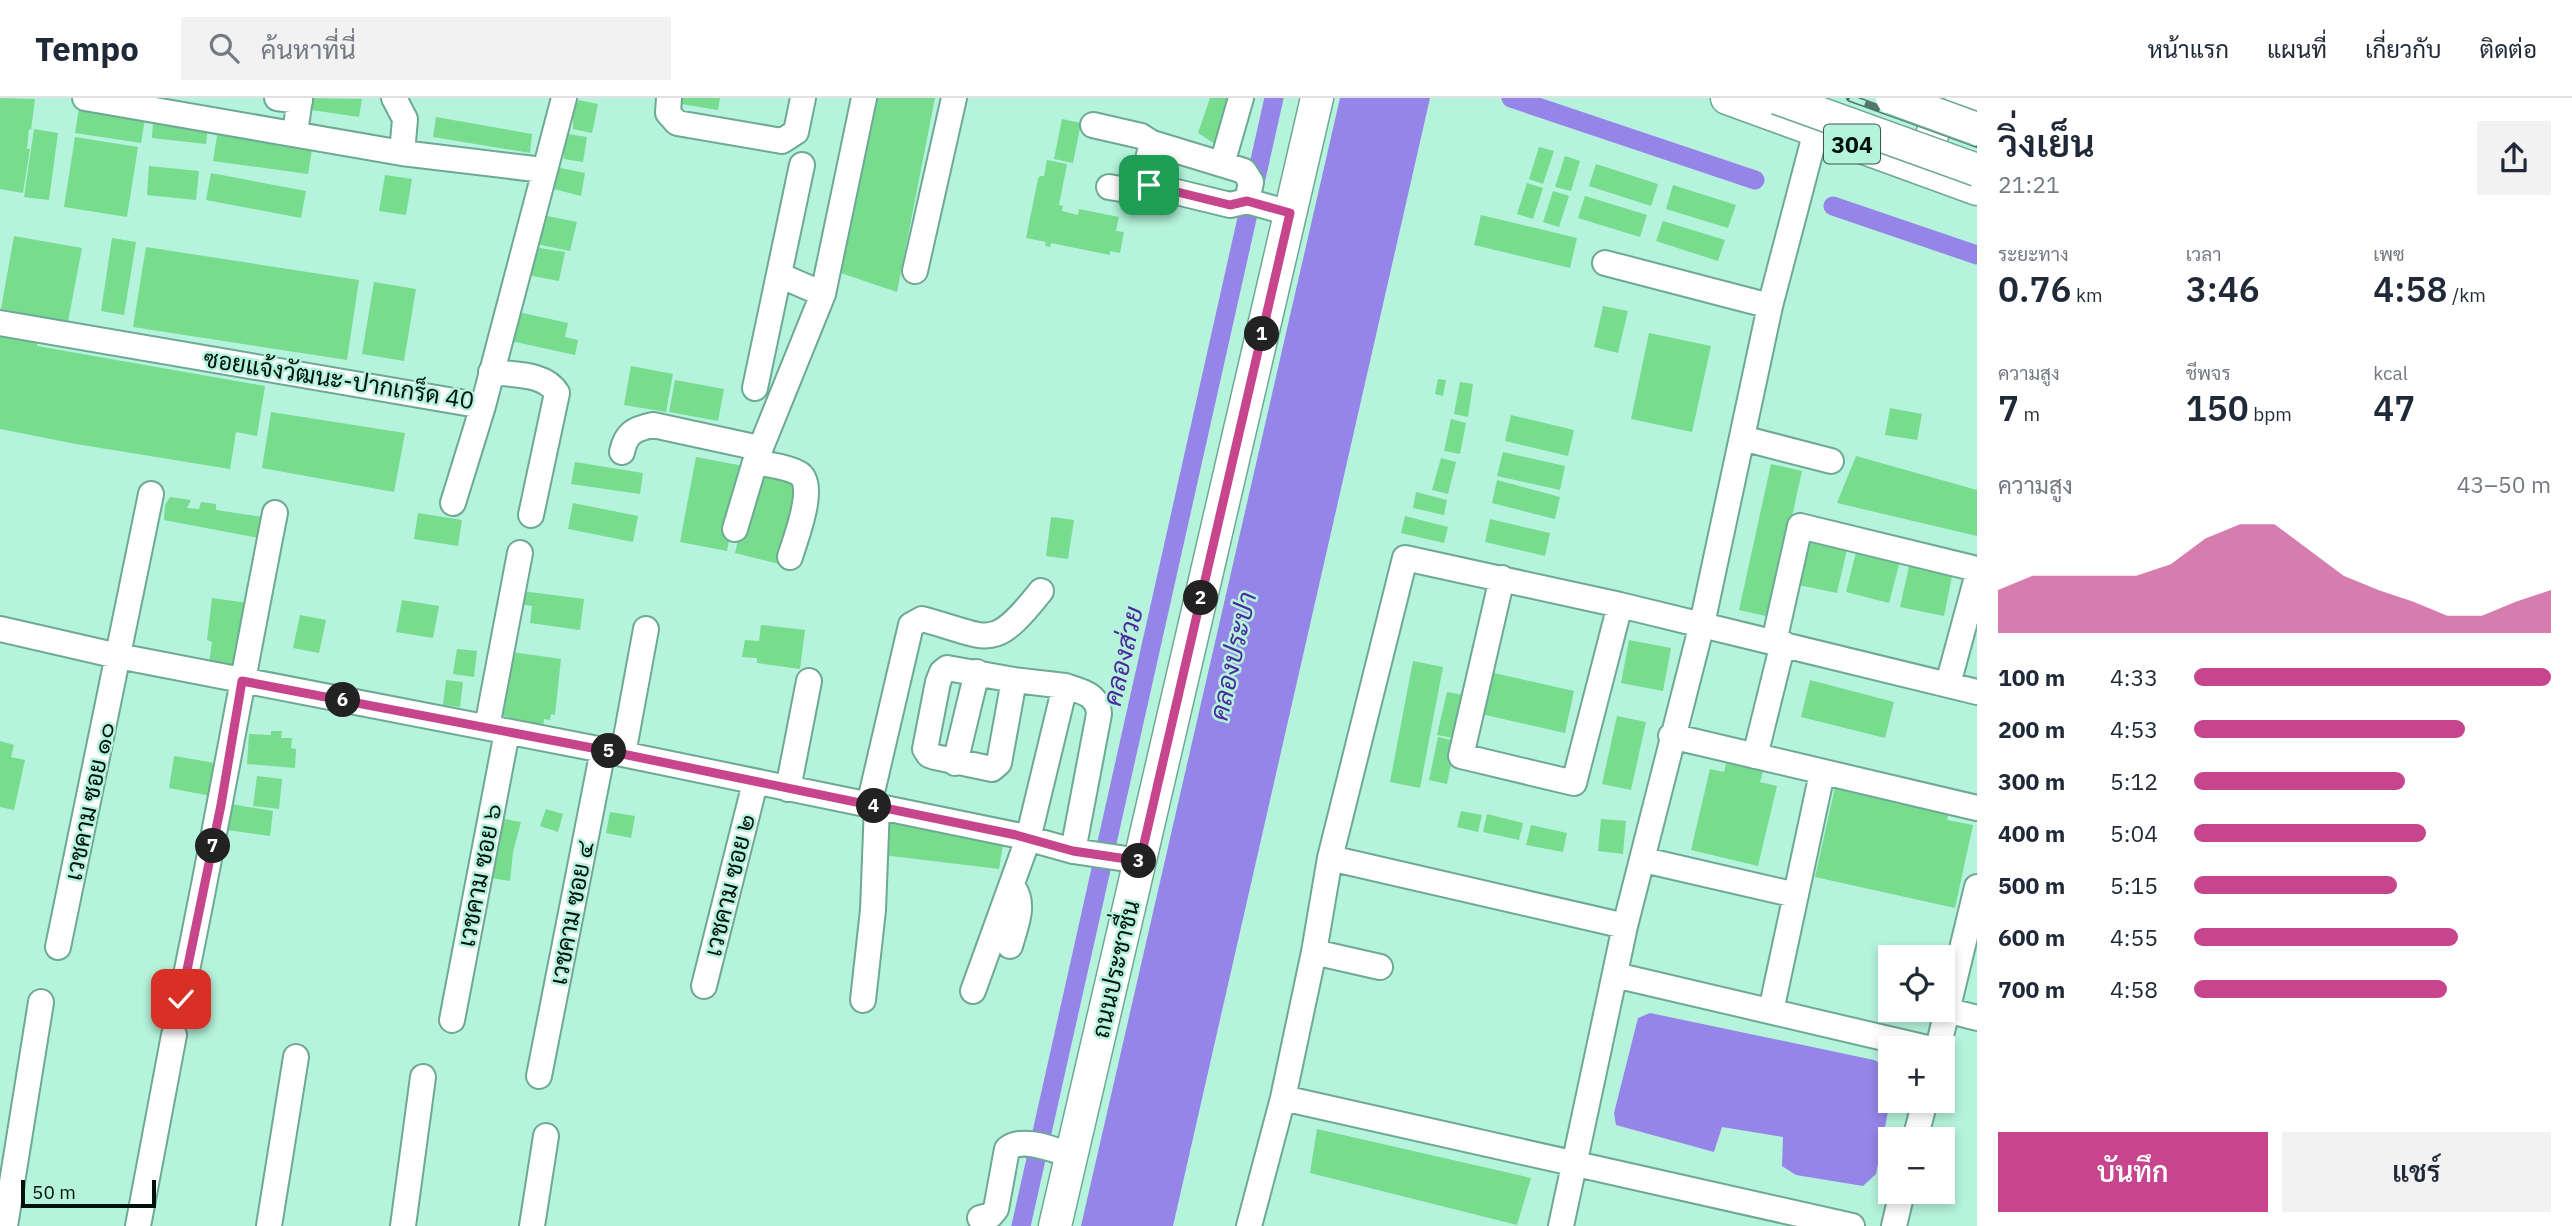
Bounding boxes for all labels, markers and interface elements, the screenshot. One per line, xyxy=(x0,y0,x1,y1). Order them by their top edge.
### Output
search box xyxy=(181,17,671,80)
text: Tempo xyxy=(35,27,139,70)
icon: search xyxy=(205,29,243,67)
text: ค้นหาที่นี่ xyxy=(261,32,356,66)
text: หน้าแรก xyxy=(2148,33,2229,65)
text: แผนที่ xyxy=(2267,33,2327,65)
text: เกี่ยวกับ xyxy=(2365,33,2442,65)
text: ติดต่อ xyxy=(2480,33,2537,65)
text: วิ่งเย็น xyxy=(1998,118,2095,167)
button: share xyxy=(2477,121,2551,195)
road number: 304 xyxy=(1824,124,1880,164)
pin xyxy=(1119,155,1179,215)
icon: arrive xyxy=(1130,166,1168,204)
text: 21:21 xyxy=(1998,169,2060,199)
text: ระยะทาง xyxy=(1998,242,2069,266)
text: เวลา xyxy=(2186,242,2222,266)
text: เพซ xyxy=(2373,242,2405,266)
text: 0.76 xyxy=(1998,266,2071,312)
text: 3:46 xyxy=(2186,266,2260,312)
text: 4:58 xyxy=(2373,266,2448,312)
text: km xyxy=(2071,283,2103,307)
text: /km xyxy=(2448,283,2486,307)
pin: 1 xyxy=(1244,316,1280,352)
text: 1 xyxy=(1256,321,1267,345)
street label: ซอยแจ้งวัฒนะ-ปากเกร็ด 40 xyxy=(201,342,477,416)
text: ความสูง xyxy=(1998,361,2060,385)
text: ชีพจร xyxy=(2186,361,2231,385)
text: kcal xyxy=(2373,361,2408,385)
text: 7 xyxy=(1998,385,2019,431)
text: 150 xyxy=(2186,385,2249,431)
text: 47 xyxy=(2373,385,2415,431)
text: m xyxy=(2019,402,2040,426)
text: bpm xyxy=(2249,402,2292,426)
text: 43–50 m xyxy=(2457,469,2551,499)
text: ความสูง xyxy=(1998,470,2073,500)
pin: 2 xyxy=(1184,580,1218,616)
text: 2 xyxy=(1195,585,1206,609)
water label: คลองประปา xyxy=(1201,588,1263,724)
water label: คลองส่วย xyxy=(1094,603,1150,709)
text: 100 m xyxy=(1998,662,2065,692)
text: 4:33 xyxy=(2110,662,2158,692)
pin: 6 xyxy=(326,682,360,718)
text: 6 xyxy=(337,687,348,711)
text: 200 m xyxy=(1998,714,2065,744)
text: 4:53 xyxy=(2110,714,2158,744)
street label: เวชคาม ซอย ๑๐ xyxy=(57,719,121,883)
pin: 5 xyxy=(592,734,626,768)
text: 5 xyxy=(603,738,614,762)
text: 300 m xyxy=(1998,766,2065,796)
text: 5:12 xyxy=(2110,766,2158,796)
pin: 4 xyxy=(856,788,892,824)
text: 4 xyxy=(868,793,879,817)
street label: เวชคาม ซอย ๖ xyxy=(449,801,509,949)
street label: เวชคาม ซอย ๒ xyxy=(696,811,762,959)
text: 400 m xyxy=(1998,818,2065,848)
text: 5:04 xyxy=(2110,818,2158,848)
pin: 7 xyxy=(196,828,230,864)
text: 7 xyxy=(207,833,218,857)
street label: เวชคาม ซอย ๔ xyxy=(541,838,601,987)
pin: 3 xyxy=(1122,844,1156,878)
text: 3 xyxy=(1133,848,1144,872)
text: 500 m xyxy=(1998,870,2065,900)
text: 5:15 xyxy=(2110,870,2158,900)
street label: ถนนประชาชื่น xyxy=(1080,896,1146,1041)
text: 600 m xyxy=(1998,922,2065,952)
text: 4:55 xyxy=(2110,922,2158,952)
map controls xyxy=(1878,945,1955,1204)
button: locate xyxy=(1878,945,1955,1022)
pin xyxy=(151,969,211,1029)
text: 700 m xyxy=(1998,974,2065,1004)
text: 4:58 xyxy=(2110,974,2158,1004)
icon: check xyxy=(162,980,200,1018)
button: + xyxy=(1878,1036,1955,1113)
button: − xyxy=(1878,1127,1955,1204)
button: บันทึก xyxy=(1998,1132,2268,1212)
button: แชร์ xyxy=(2282,1132,2551,1212)
scale bar xyxy=(21,1177,156,1209)
text: 50 m xyxy=(32,1180,76,1204)

